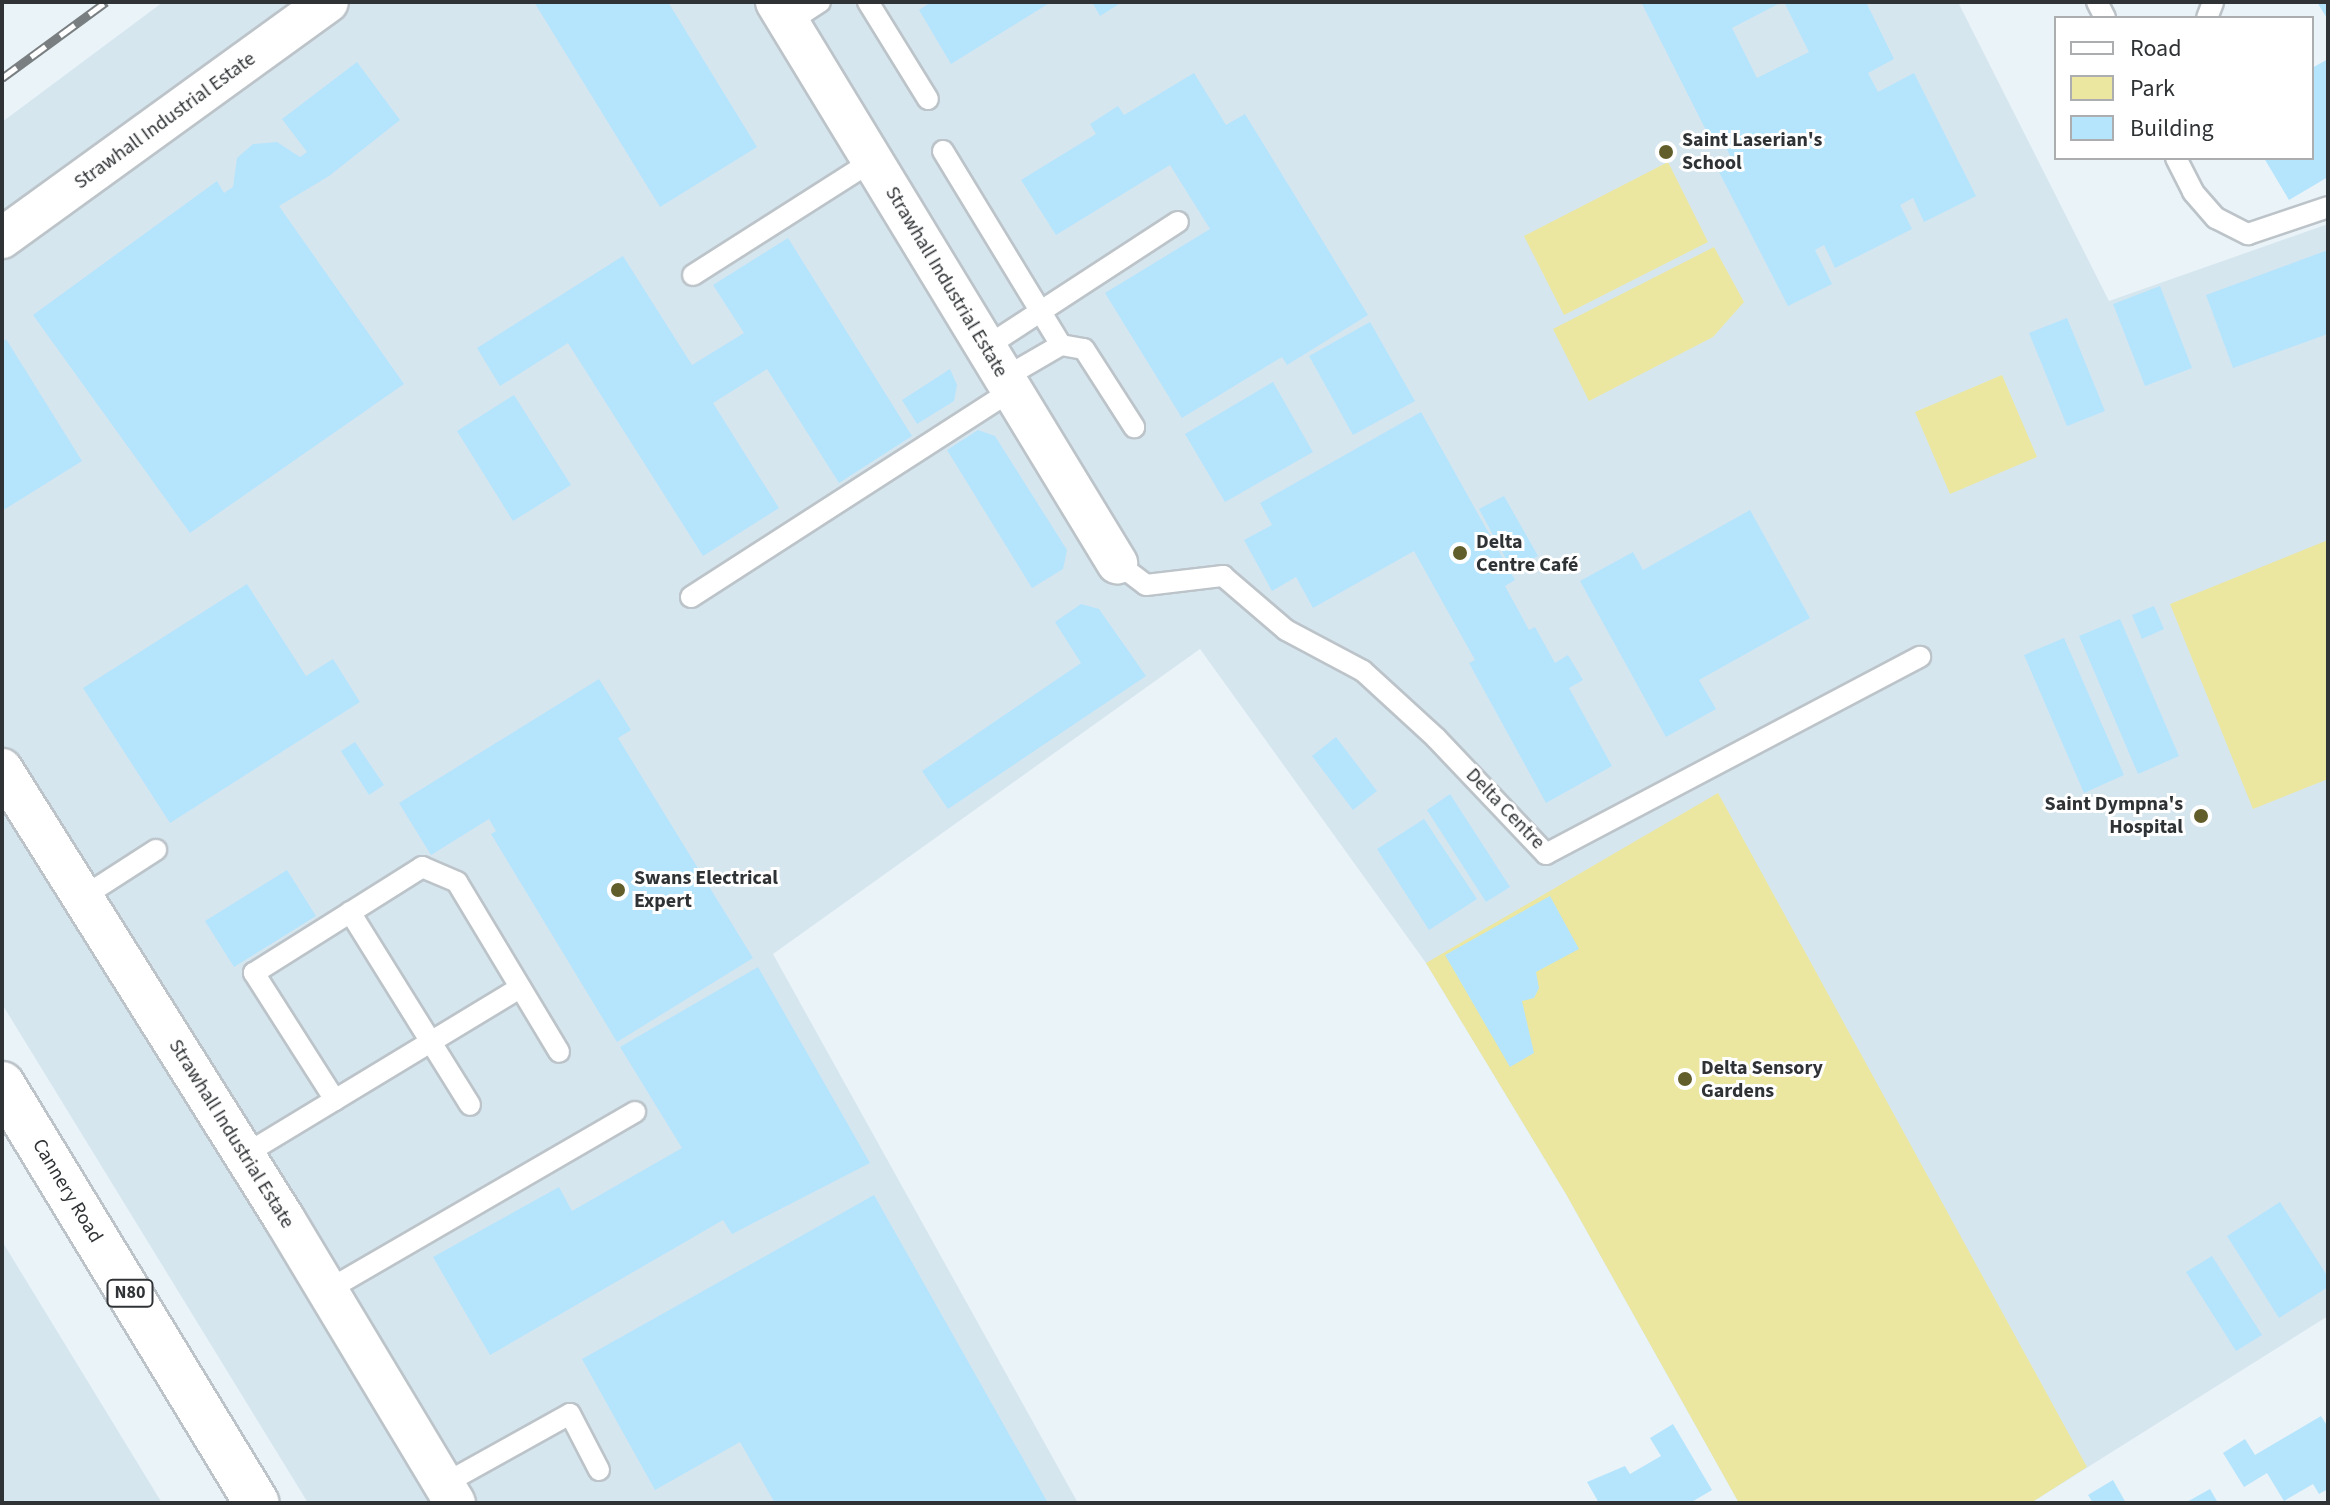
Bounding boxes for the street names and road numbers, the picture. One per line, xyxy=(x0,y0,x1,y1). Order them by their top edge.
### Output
street label: Strawhall Industrial Estate xyxy=(70,47,260,195)
street label: Strawhall Industrial Estate xyxy=(880,182,1012,382)
street label: Delta Centre xyxy=(1460,763,1550,855)
street label: Strawhall Industrial Estate xyxy=(163,1035,299,1233)
street label: Cannery Road xyxy=(27,1135,107,1247)
road number: N80 xyxy=(106,1279,154,1307)

